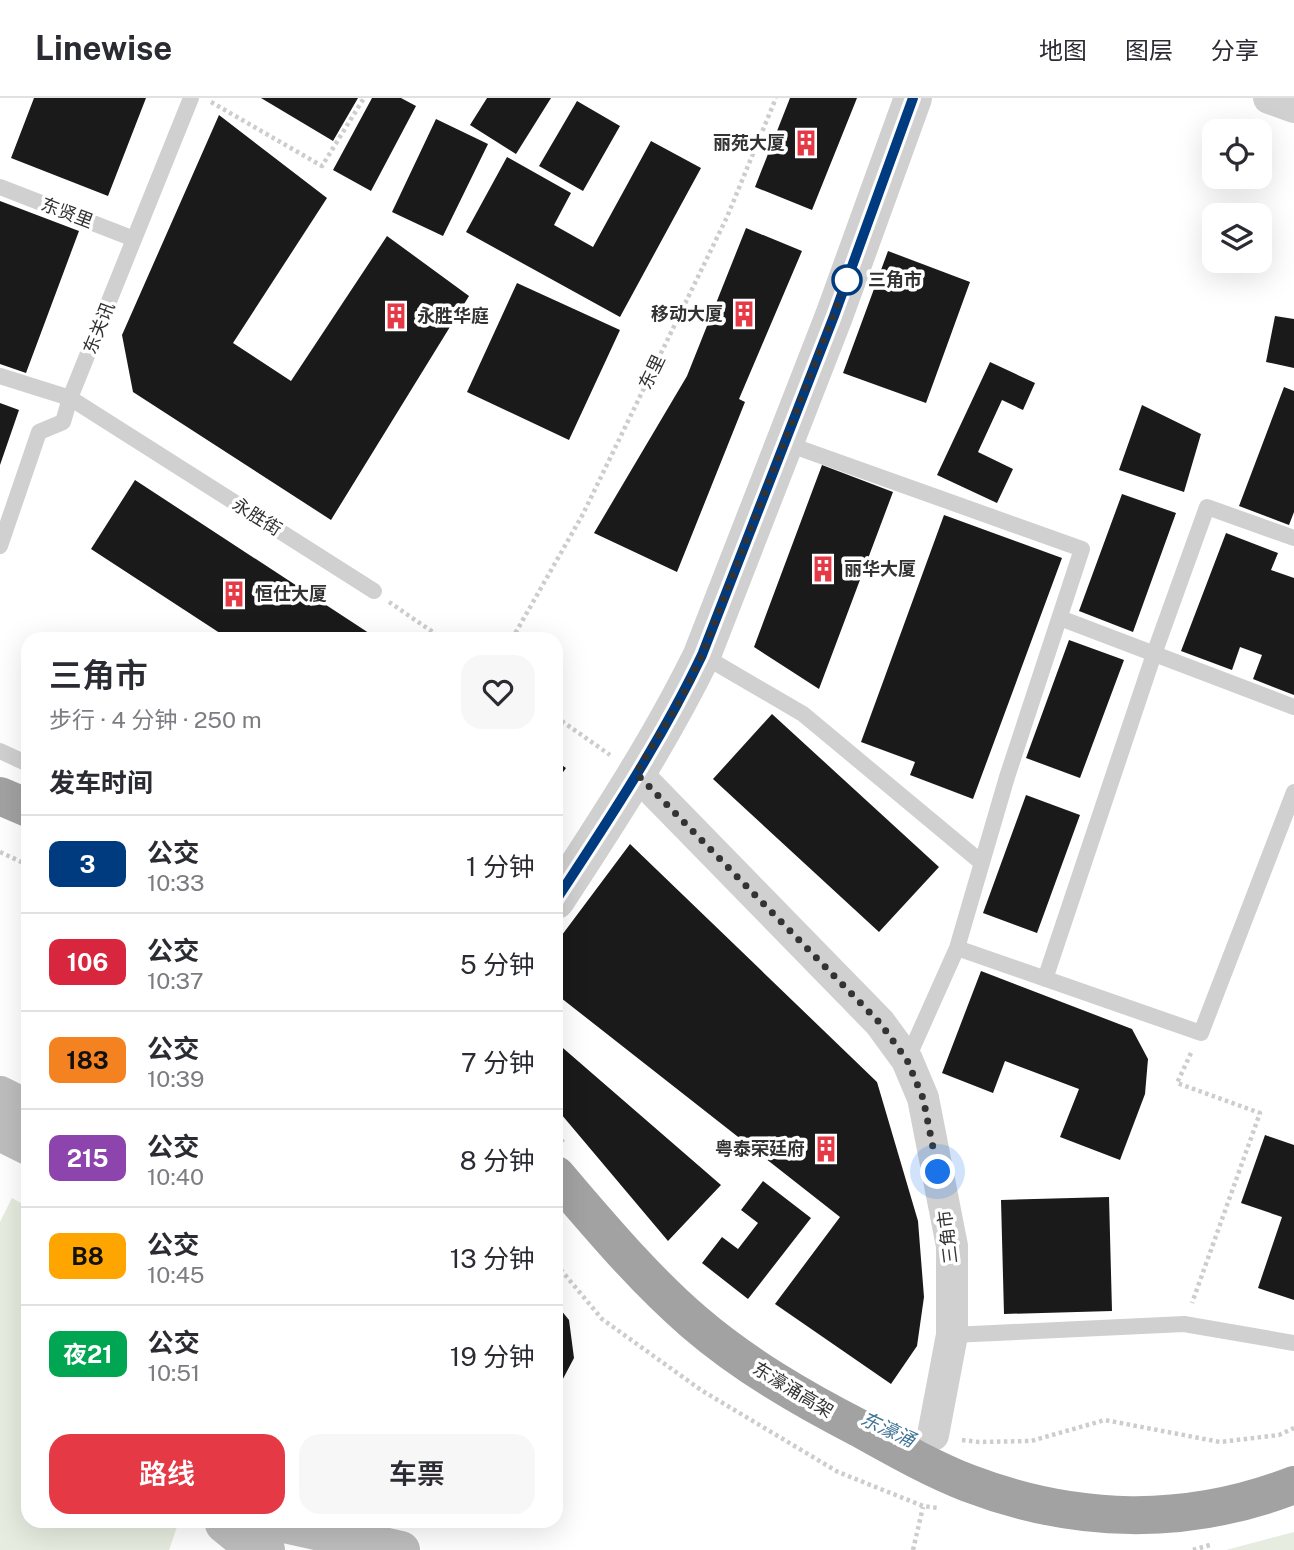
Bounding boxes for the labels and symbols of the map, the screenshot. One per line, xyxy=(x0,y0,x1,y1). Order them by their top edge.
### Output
building icon: 丽苑大厦 xyxy=(791,128,821,158)
place label: 丽苑大厦 xyxy=(713,132,785,153)
street label: 东贤里 xyxy=(38,193,96,232)
marker: 三角市 xyxy=(832,265,862,295)
place label: 三角市 xyxy=(868,269,922,290)
street label: 东关讯 xyxy=(79,299,118,357)
building icon: 移动大厦 xyxy=(729,299,759,329)
building icon: 永胜华庭 xyxy=(381,301,411,331)
place label: 移动大厦 xyxy=(651,303,723,324)
place label: 永胜华庭 xyxy=(417,305,489,326)
street label: 东里 xyxy=(634,351,669,393)
street label: 永胜街 xyxy=(229,493,286,540)
building icon: 丽华大厦 xyxy=(808,554,838,584)
place label: 丽华大厦 xyxy=(844,558,916,579)
building icon: 恒仕大厦 xyxy=(219,579,249,609)
place label: 恒仕大厦 xyxy=(255,583,327,604)
building icon: 粤泰荣廷府 xyxy=(811,1134,841,1164)
place label: 粤泰荣廷府 xyxy=(715,1138,805,1159)
your location xyxy=(920,1154,955,1189)
street label: 三角市 xyxy=(934,1209,961,1265)
street label: 东濠涌高架 xyxy=(749,1357,837,1422)
water label: 东濠涌 xyxy=(858,1407,920,1452)

